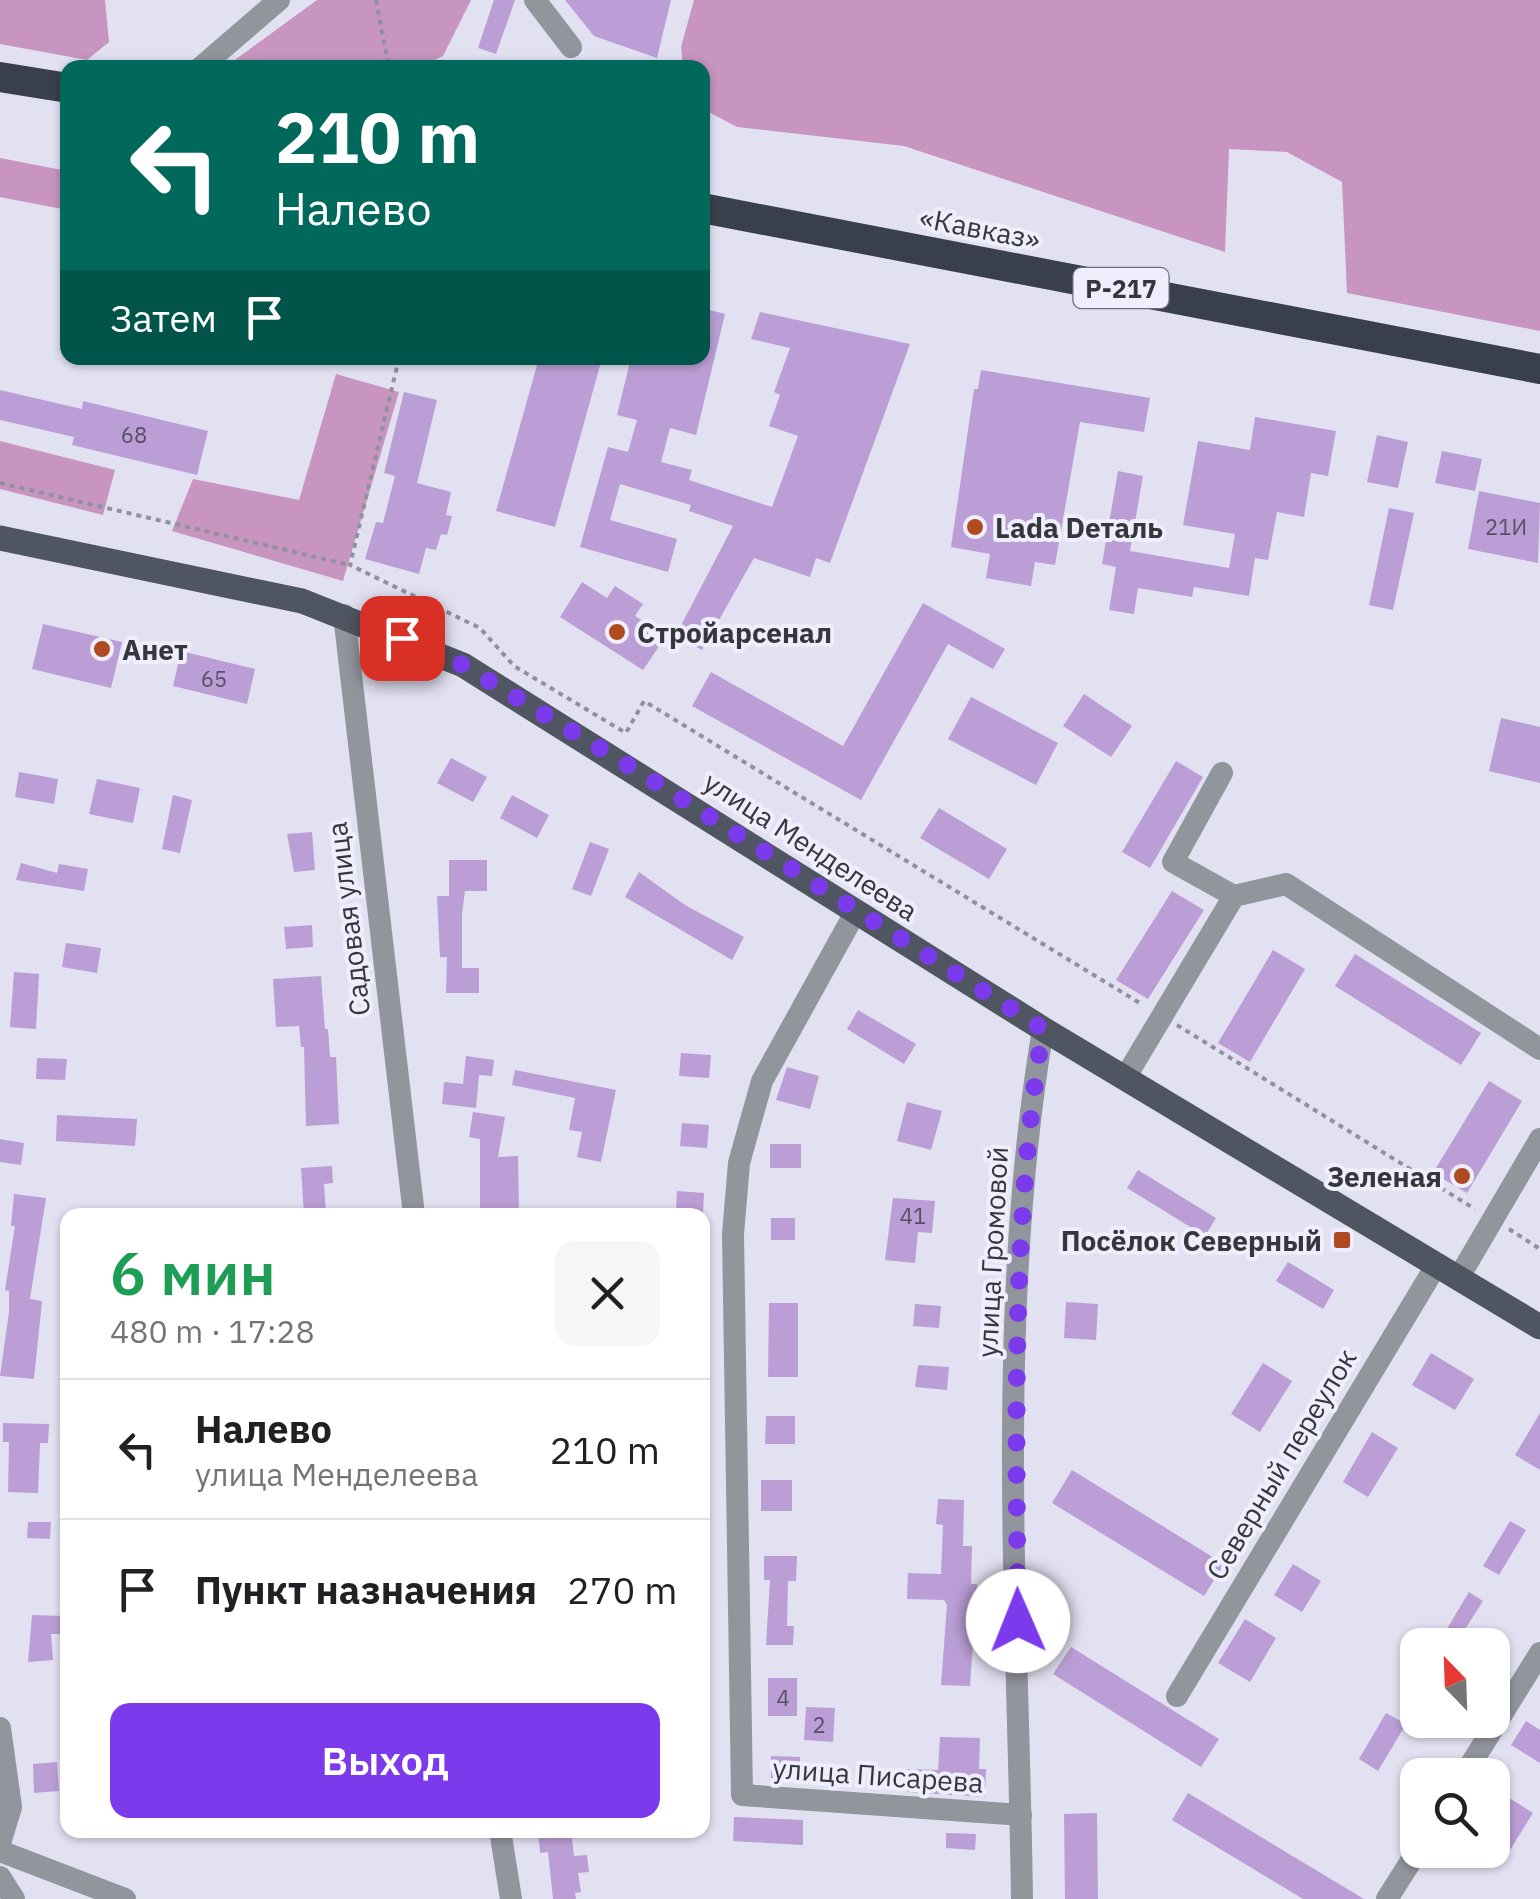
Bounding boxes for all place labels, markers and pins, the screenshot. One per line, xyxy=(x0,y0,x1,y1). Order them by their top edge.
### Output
place label: Lada Dеталь xyxy=(995,509,1163,546)
marker: Lada Dеталь xyxy=(964,516,986,538)
pin xyxy=(360,596,445,681)
place label: Стройарсенал xyxy=(637,614,832,651)
marker: Стройарсенал xyxy=(606,621,628,643)
place label: Анет xyxy=(122,631,188,668)
marker: Анет xyxy=(91,638,113,660)
place label: Зеленая xyxy=(1327,1158,1442,1195)
marker: Зеленая xyxy=(1451,1165,1473,1187)
place label: Посёлок Северный xyxy=(1061,1222,1322,1259)
marker: Посёлок Северный xyxy=(1331,1229,1353,1251)

